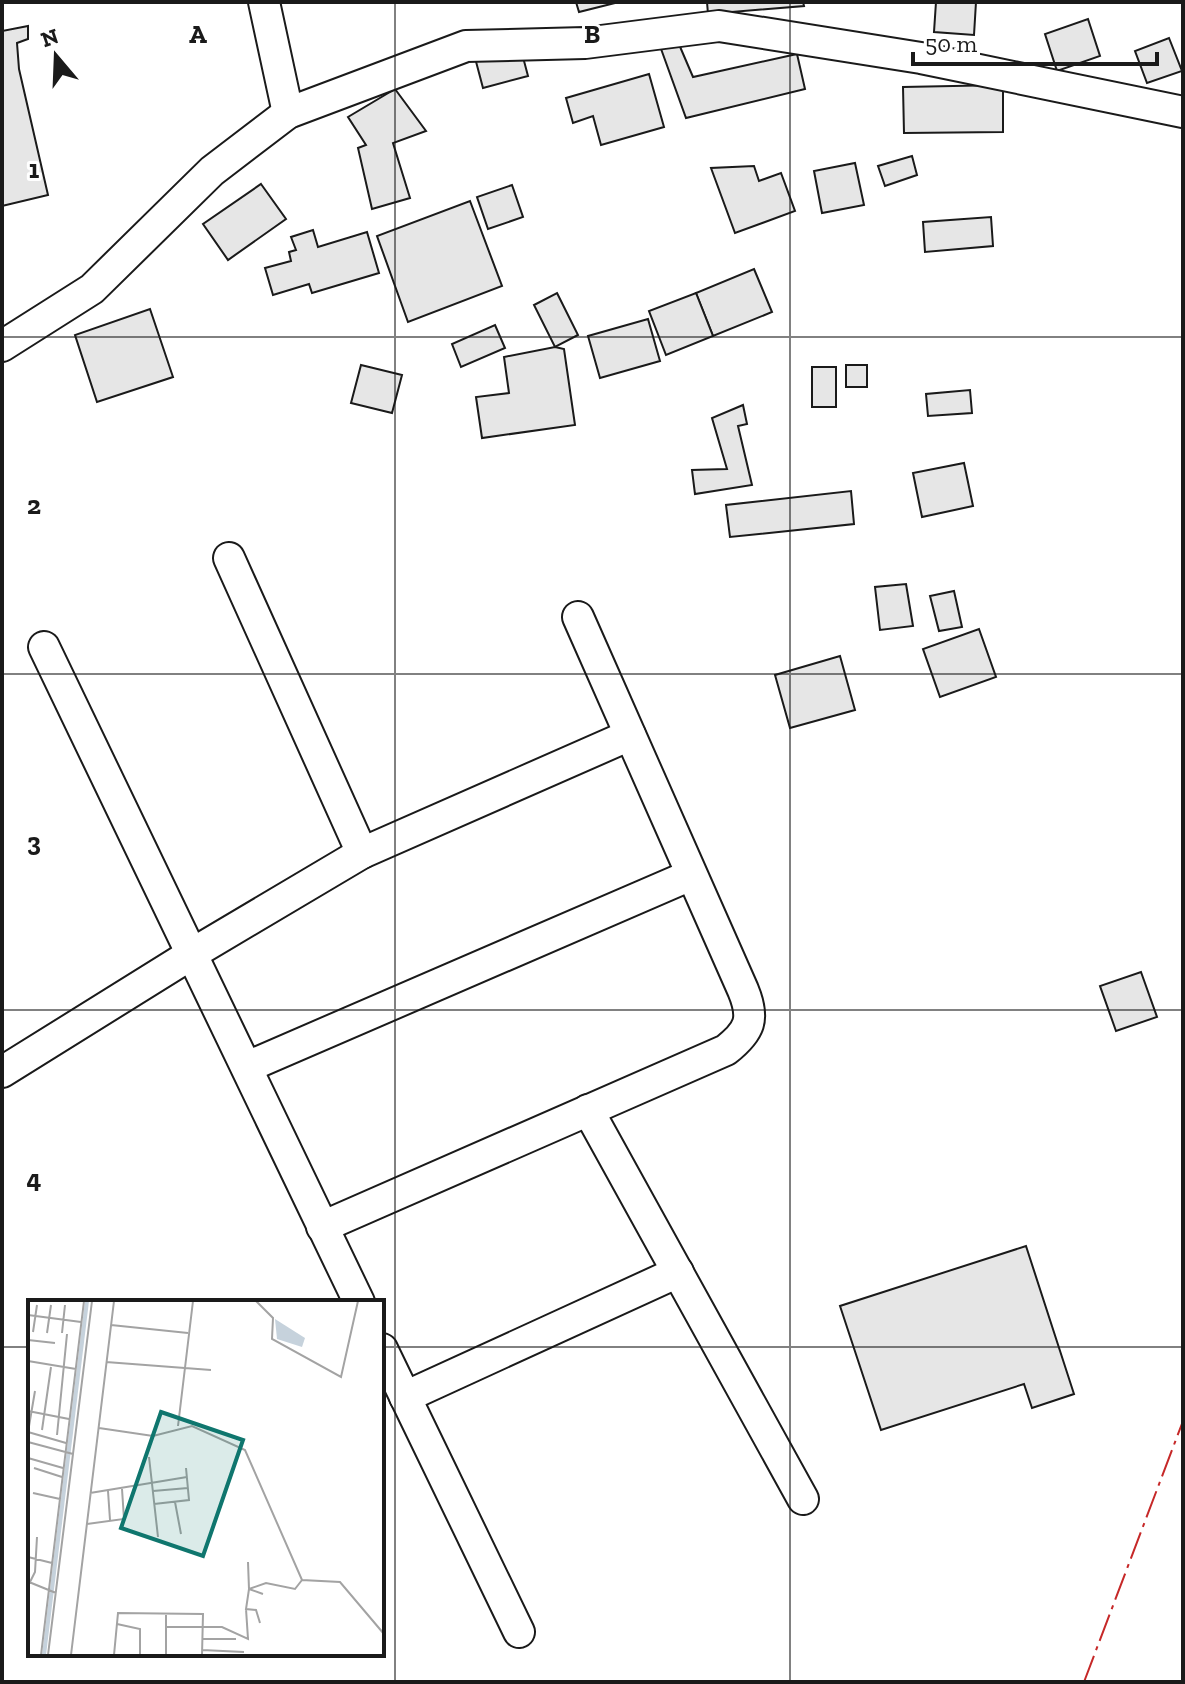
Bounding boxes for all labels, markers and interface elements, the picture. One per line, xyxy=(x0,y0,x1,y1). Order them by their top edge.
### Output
north arrow xyxy=(16,16,96,96)
scale bar xyxy=(913,16,1157,66)
text: A xyxy=(189,18,207,50)
text: B xyxy=(584,18,600,50)
text: N xyxy=(37,22,62,53)
text: 50 m xyxy=(925,29,978,58)
text: 1 xyxy=(29,153,40,185)
text: 2 xyxy=(27,489,41,521)
text: 3 xyxy=(27,826,41,858)
text: 4 xyxy=(27,1163,42,1195)
inset map xyxy=(28,1300,384,1656)

